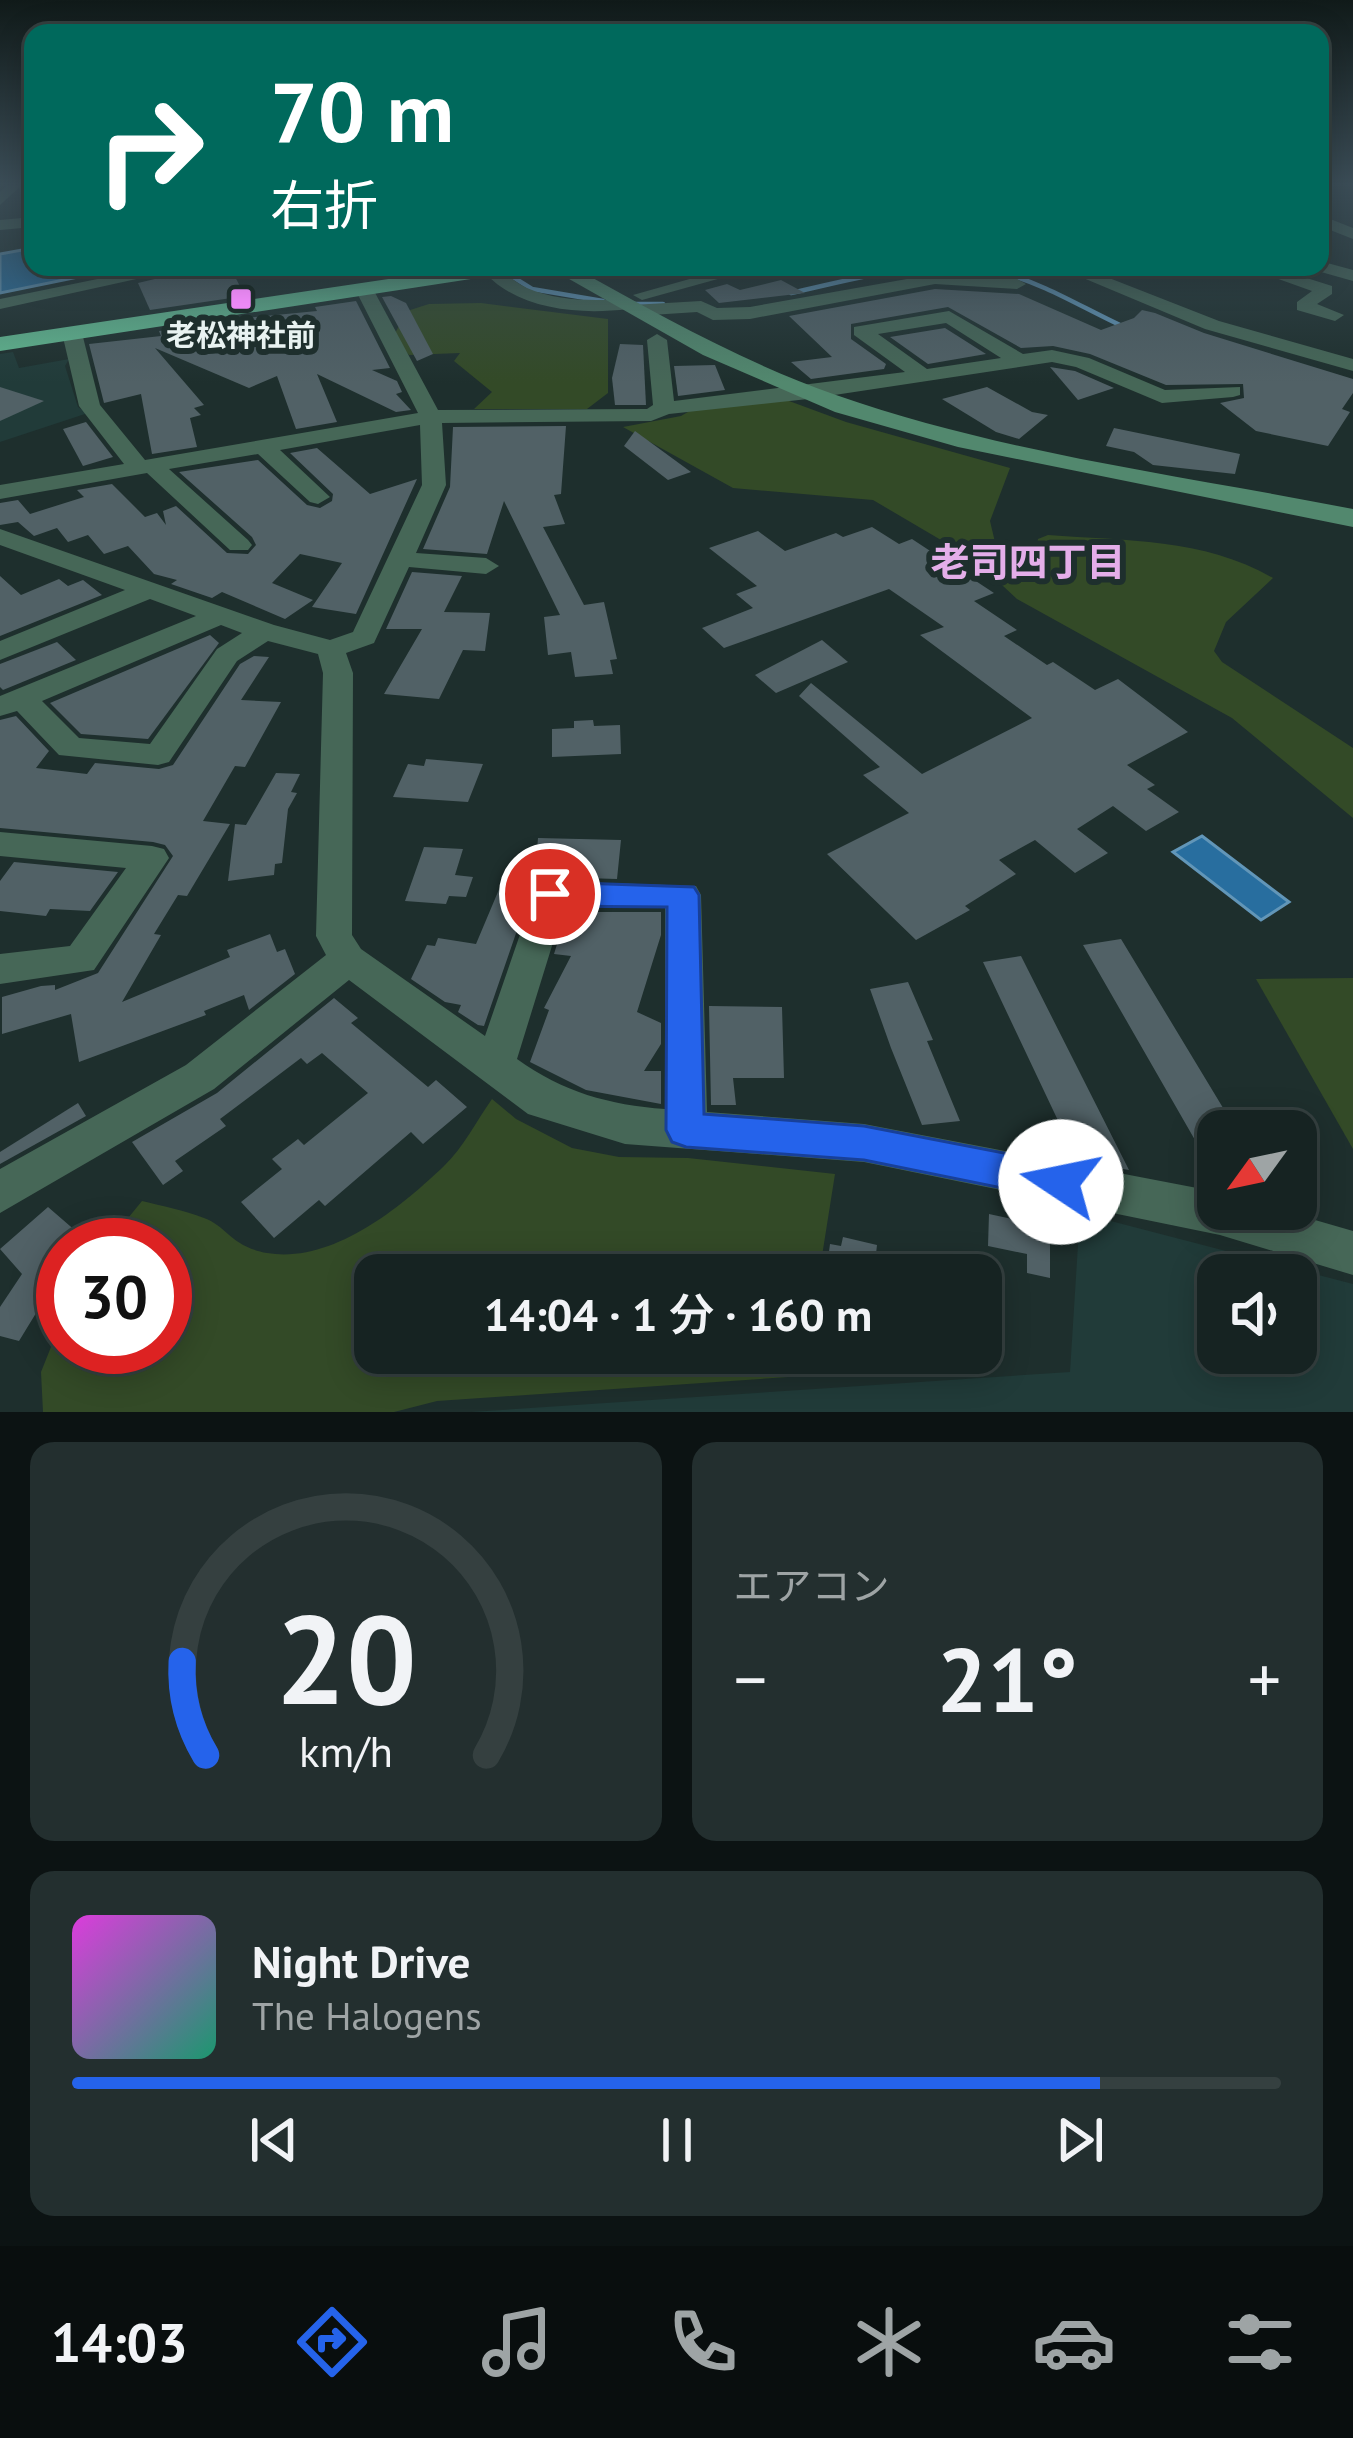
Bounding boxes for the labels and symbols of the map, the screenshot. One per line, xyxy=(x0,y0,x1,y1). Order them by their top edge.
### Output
marker: 老松神社前 xyxy=(228,286,254,312)
place label: 老松神社前 xyxy=(166,315,316,354)
district label: 老司四丁目 xyxy=(930,536,1126,587)
pin xyxy=(499,843,601,945)
north arrow xyxy=(1197,1110,1317,1230)
position arrow xyxy=(998,1119,1124,1245)
speed limit sign: 30 xyxy=(36,1218,192,1374)

